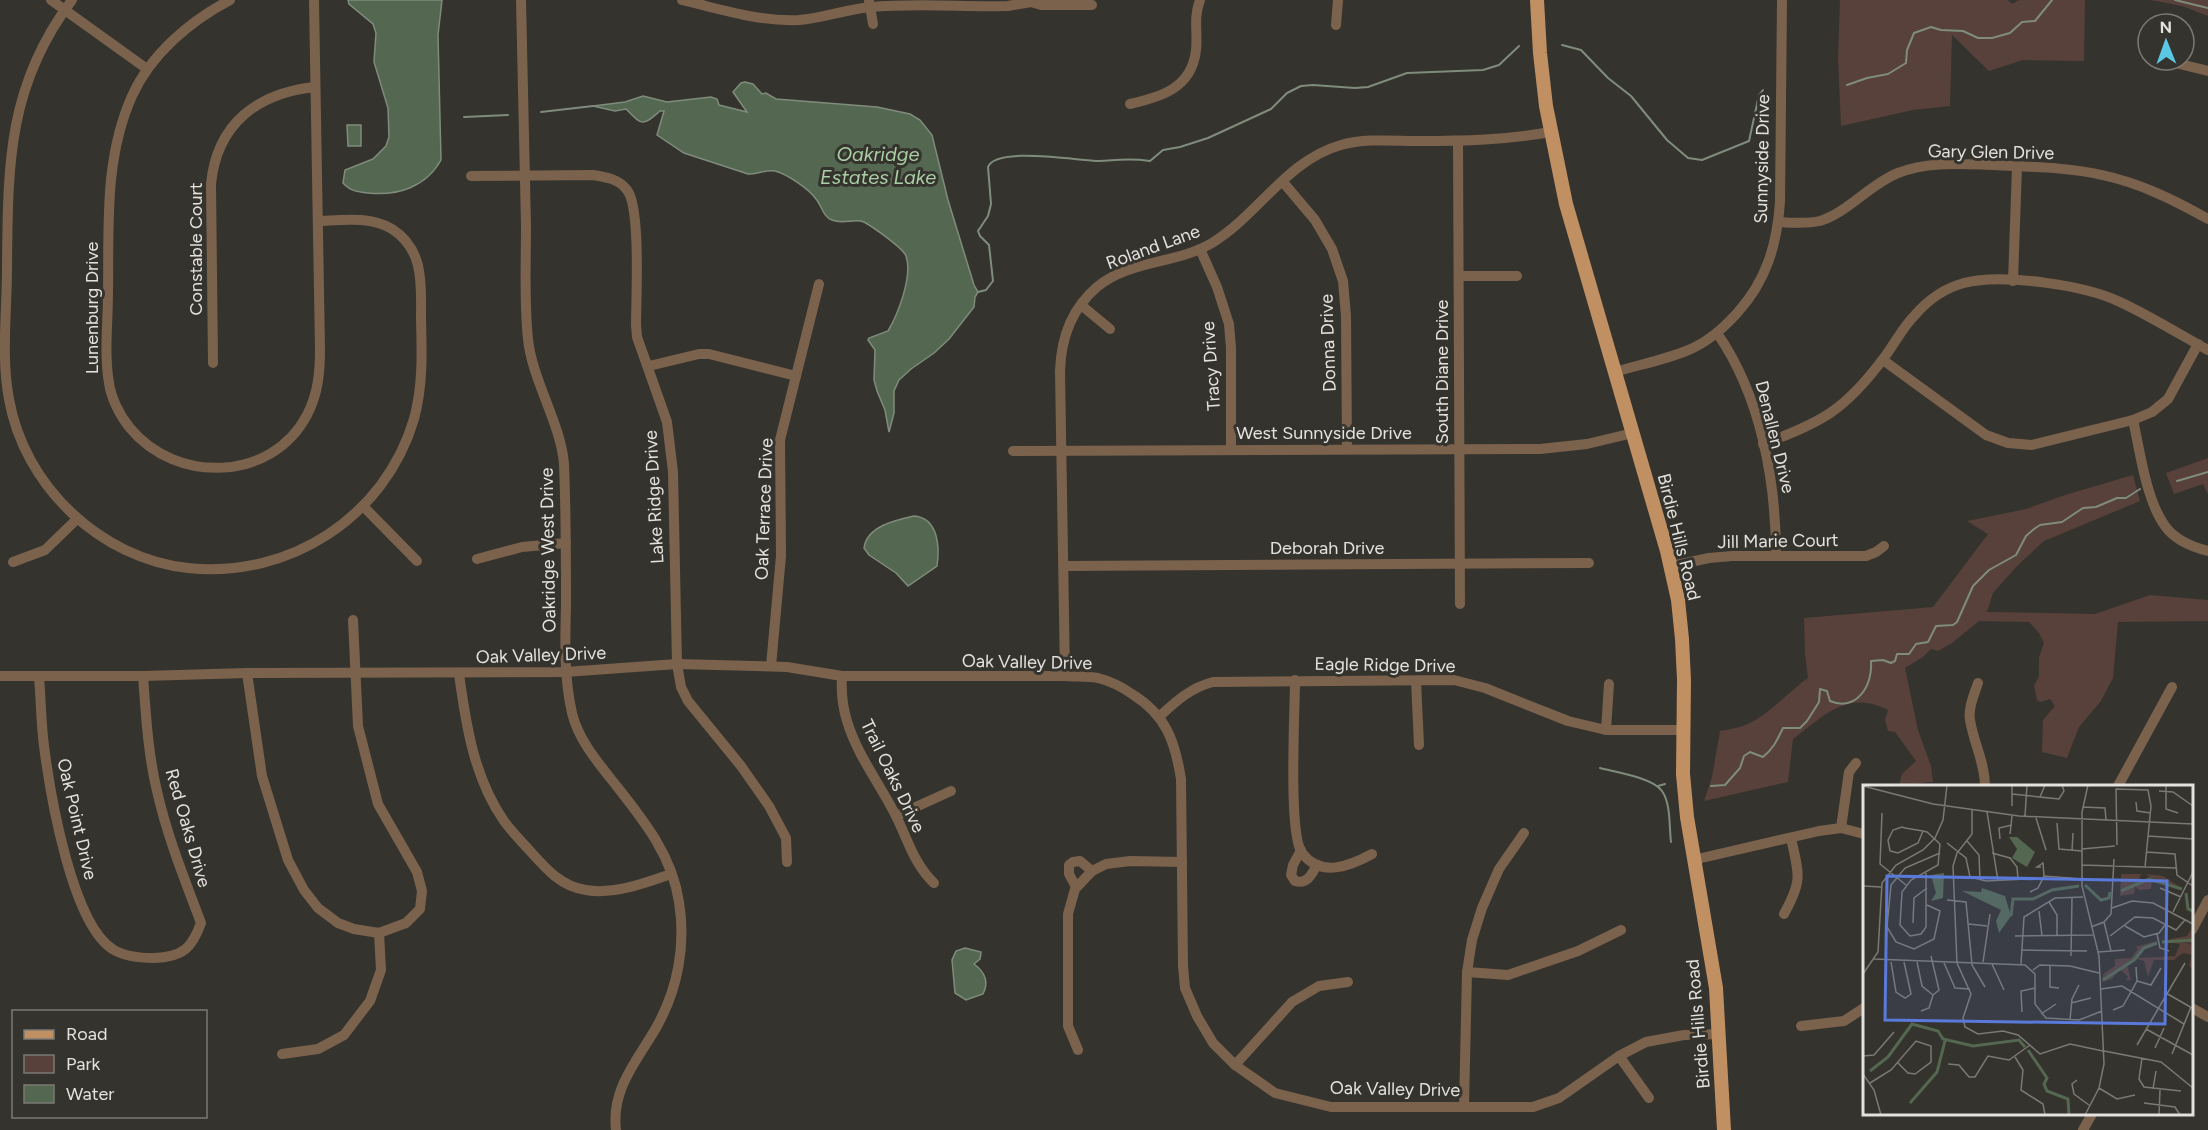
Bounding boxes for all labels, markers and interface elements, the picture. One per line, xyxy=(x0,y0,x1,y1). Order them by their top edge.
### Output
north arrow xyxy=(2136,12,2196,72)
text: N xyxy=(2159,18,2172,37)
street label: Sunnyside Drive xyxy=(1750,94,1774,224)
street label: Gary Glen Drive xyxy=(1928,140,2055,164)
water label: Oakridge Estates Lake xyxy=(820,142,936,189)
street label: Constable Court xyxy=(185,182,207,315)
street label: Roland Lane xyxy=(1103,220,1203,274)
street label: Lunenburg Drive xyxy=(81,242,103,374)
street label: Donna Drive xyxy=(1315,293,1341,392)
street label: South Diane Drive xyxy=(1431,300,1453,444)
street label: Tracy Drive xyxy=(1197,320,1225,411)
street label: Denallen Drive xyxy=(1750,378,1800,496)
street label: West Sunnyside Drive xyxy=(1236,422,1412,444)
street label: Lake Ridge Drive xyxy=(640,429,668,564)
street label: Oak Terrace Drive xyxy=(751,438,777,580)
street label: Oakridge West Drive xyxy=(536,467,560,633)
street label: Birdie Hills Road xyxy=(1653,471,1705,603)
street label: Jill Marie Court xyxy=(1717,529,1839,553)
street label: Deborah Drive xyxy=(1270,537,1384,559)
street label: Oak Valley Drive xyxy=(475,642,607,668)
street label: Oak Valley Drive xyxy=(962,650,1092,674)
street label: Eagle Ridge Drive xyxy=(1314,653,1456,677)
street label: Trail Oaks Drive xyxy=(856,716,930,836)
street label: Oak Point Drive xyxy=(52,756,102,882)
street label: Red Oaks Drive xyxy=(161,766,215,890)
inset map xyxy=(1863,785,2193,1115)
street label: Birdie Hills Road xyxy=(1681,958,1715,1090)
legend xyxy=(12,1010,207,1118)
text: Road xyxy=(66,1023,107,1045)
text: Park xyxy=(66,1053,101,1075)
street label: Oak Valley Drive xyxy=(1330,1077,1460,1101)
text: Water xyxy=(66,1083,114,1105)

